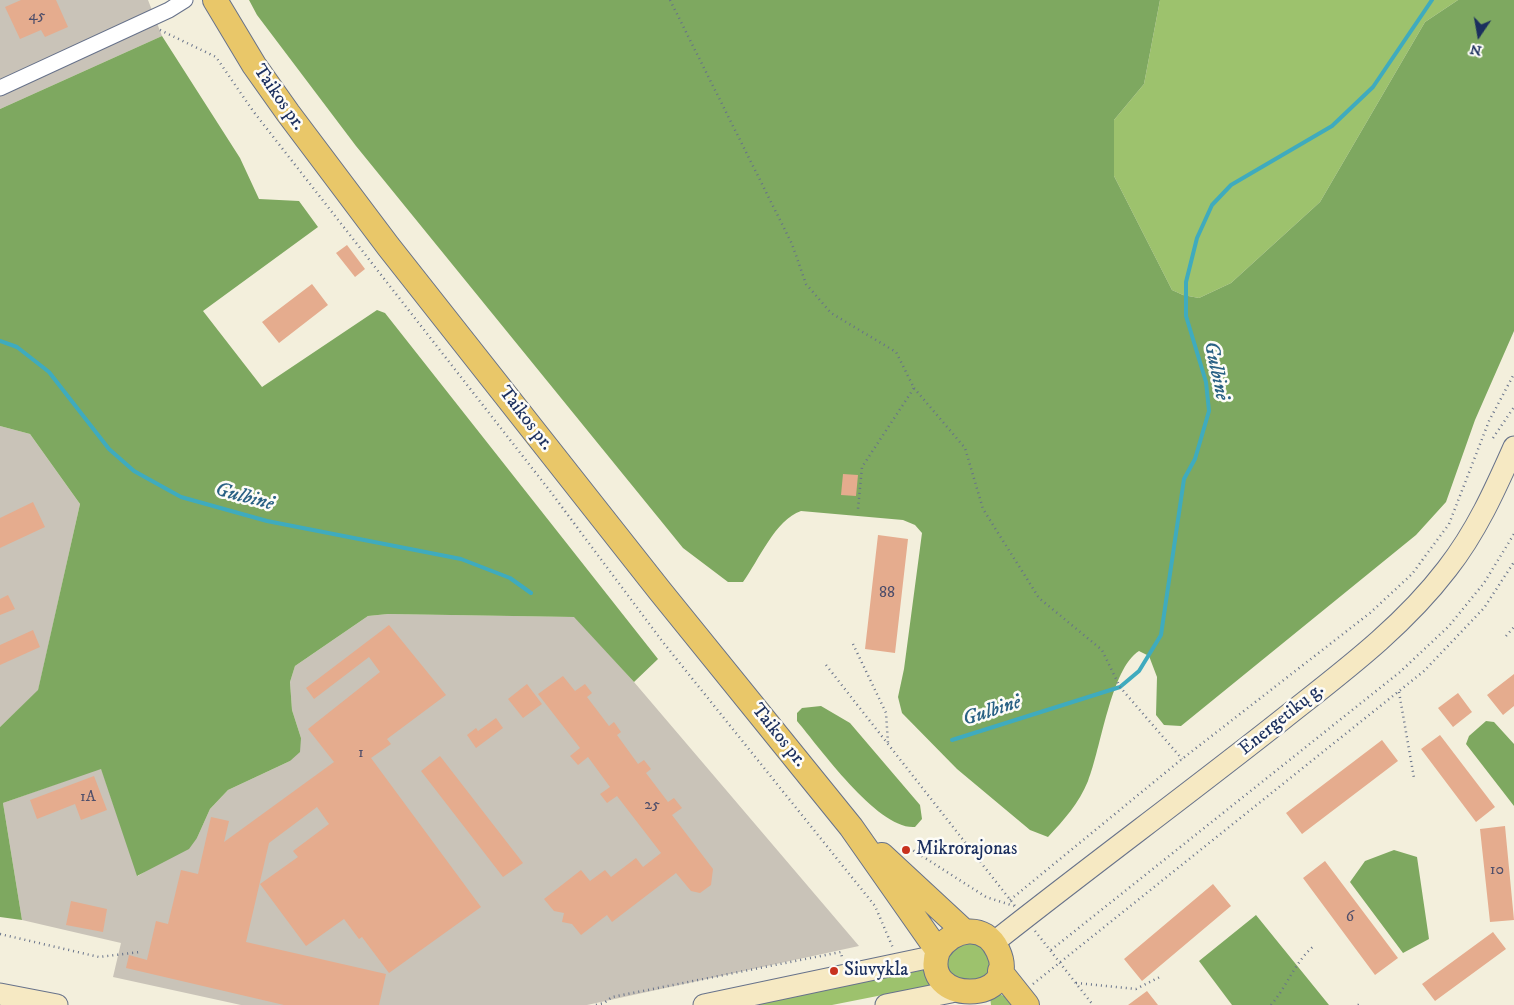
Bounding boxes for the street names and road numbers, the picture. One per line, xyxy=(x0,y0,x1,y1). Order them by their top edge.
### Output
street label: Taikos pr. xyxy=(247,61,309,135)
street label: Taikos pr. xyxy=(493,382,557,456)
street label: Energetikų g. xyxy=(1235,679,1329,761)
street label: Taikos pr. xyxy=(745,700,811,772)

